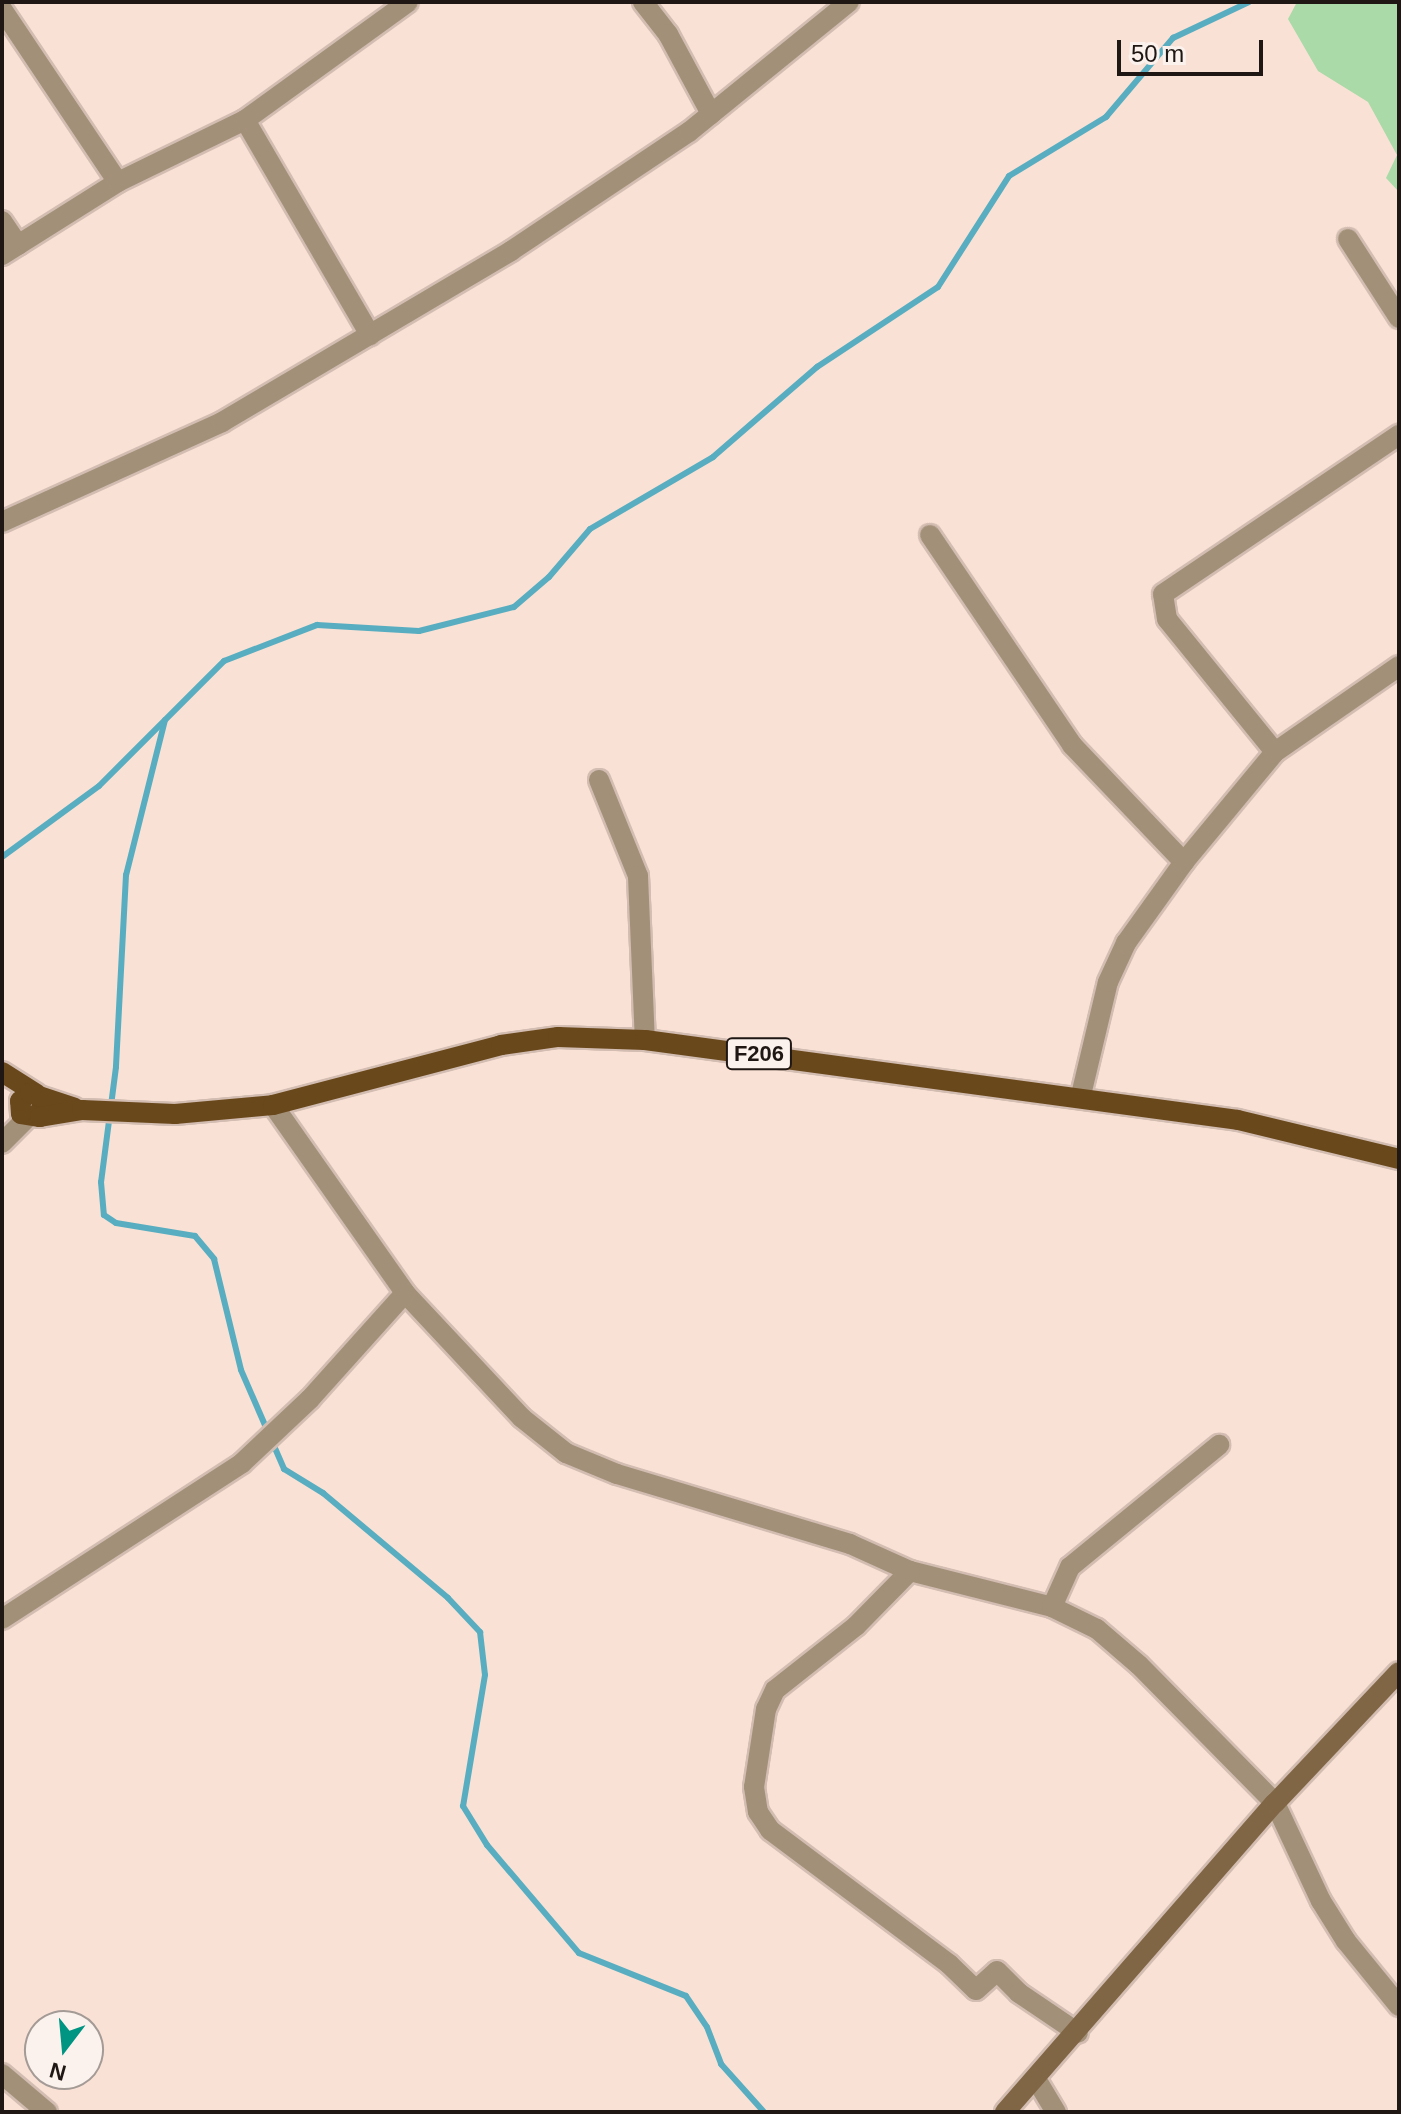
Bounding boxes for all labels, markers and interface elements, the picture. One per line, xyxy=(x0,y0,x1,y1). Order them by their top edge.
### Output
scale bar xyxy=(1121,24,1267,74)
text: 50 m xyxy=(1131,40,1184,67)
road number: F206 xyxy=(725,1036,793,1072)
north arrow xyxy=(24,2010,104,2090)
text: N xyxy=(47,2057,69,2086)

